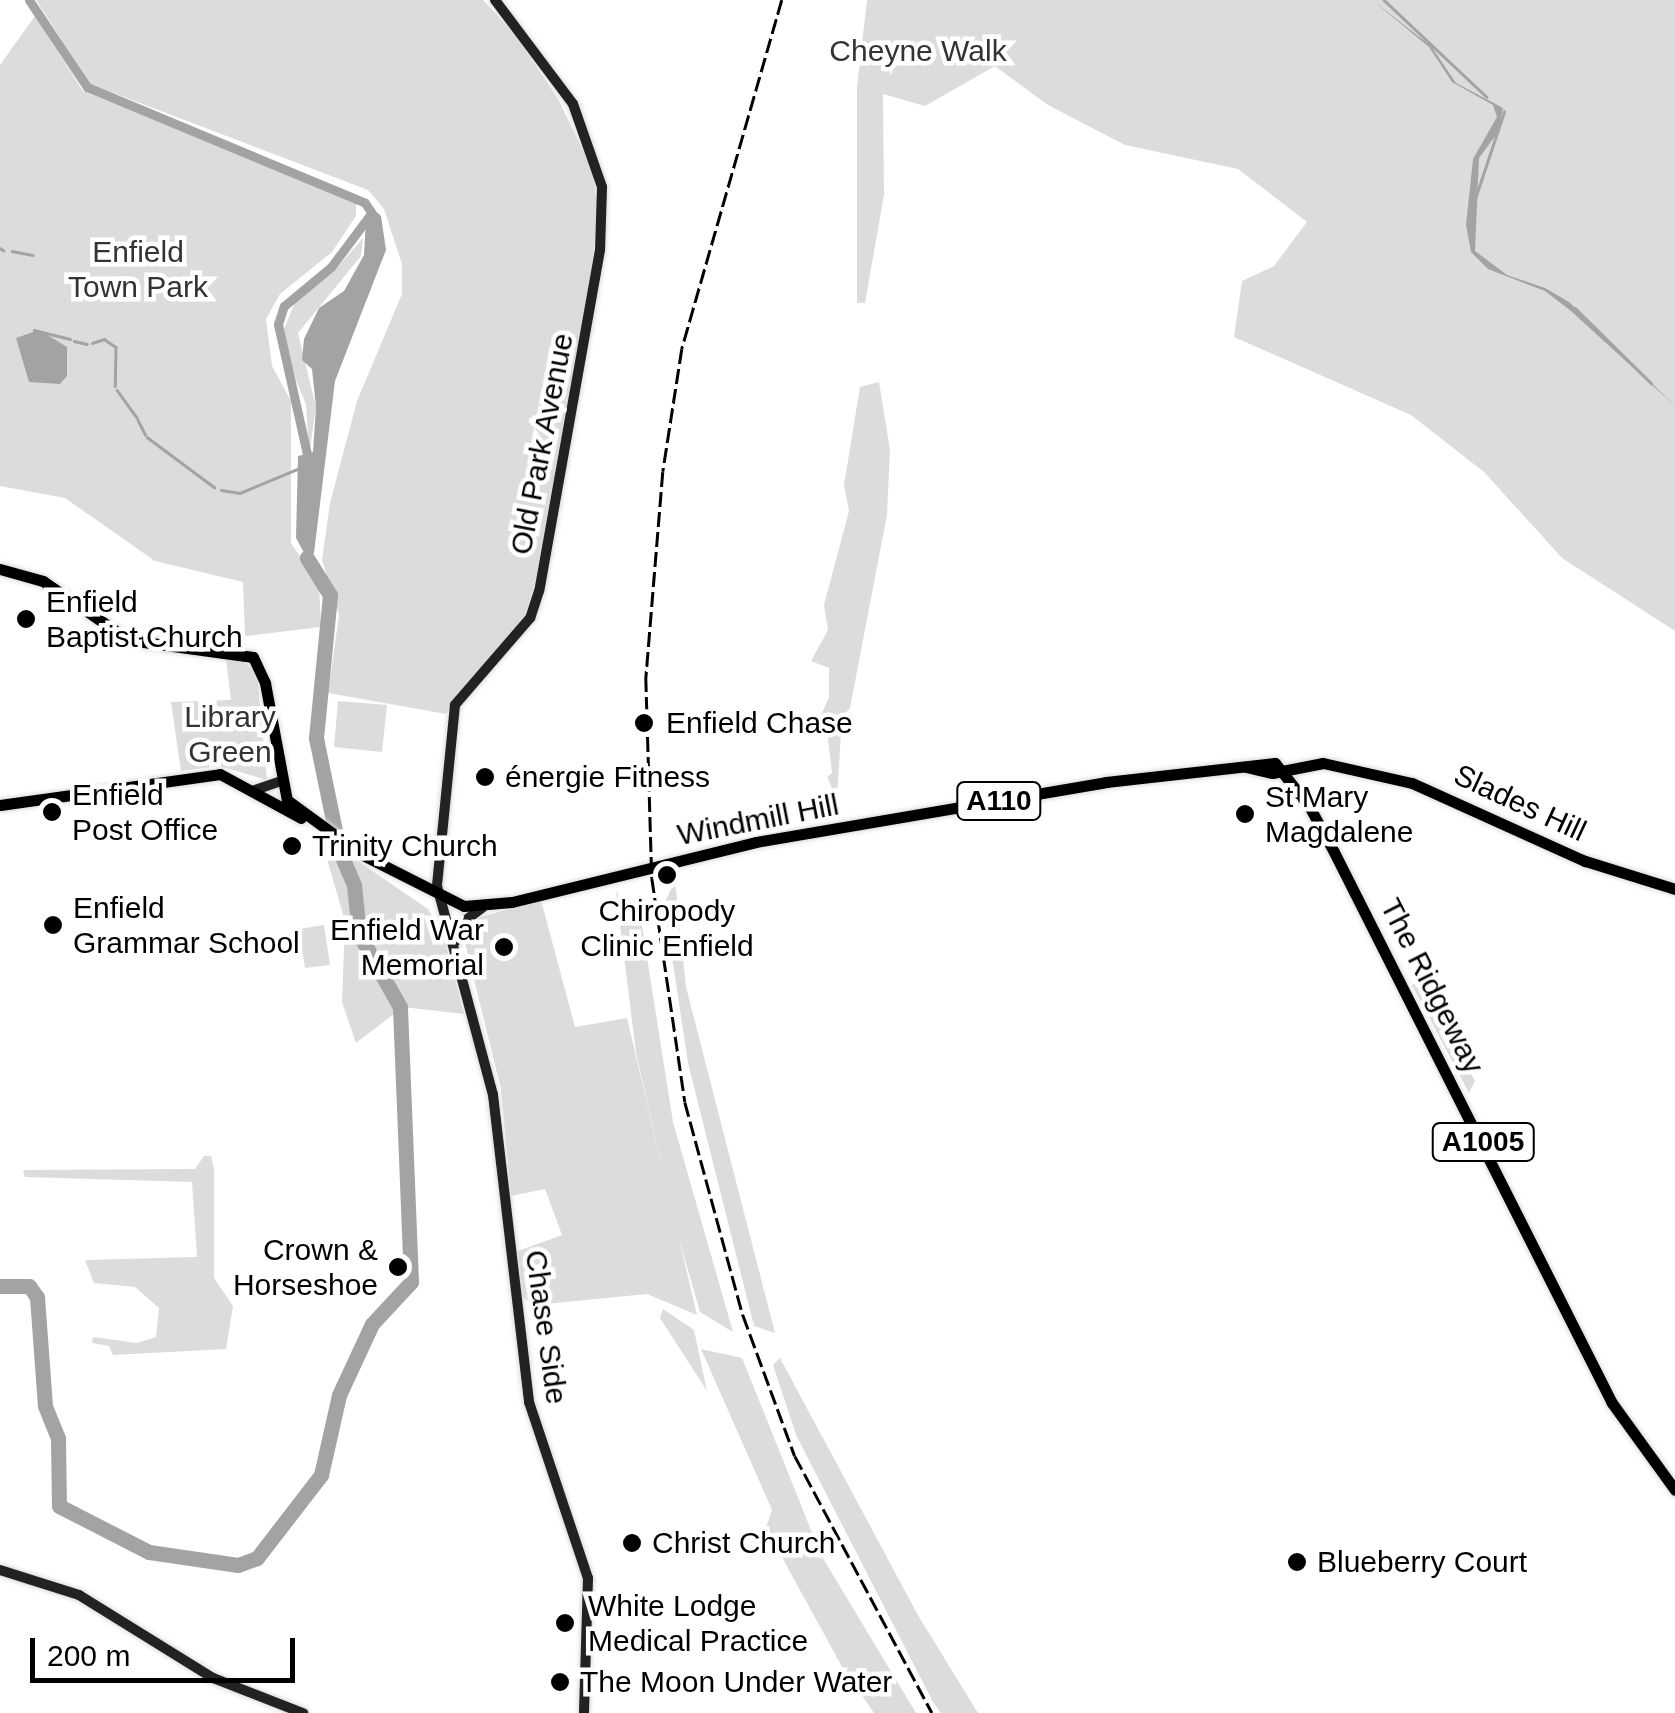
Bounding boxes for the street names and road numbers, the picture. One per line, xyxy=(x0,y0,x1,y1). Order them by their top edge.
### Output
street label: Old Park Avenue xyxy=(503,330,581,558)
street label: Slades Hill xyxy=(1448,757,1592,849)
road number: A110 xyxy=(954,778,1044,824)
street label: Windmill Hill xyxy=(674,787,842,853)
street label: The Ridgeway xyxy=(1372,892,1492,1080)
road number: A1005 xyxy=(1430,1119,1536,1165)
street label: Chase Side xyxy=(517,1248,575,1406)

